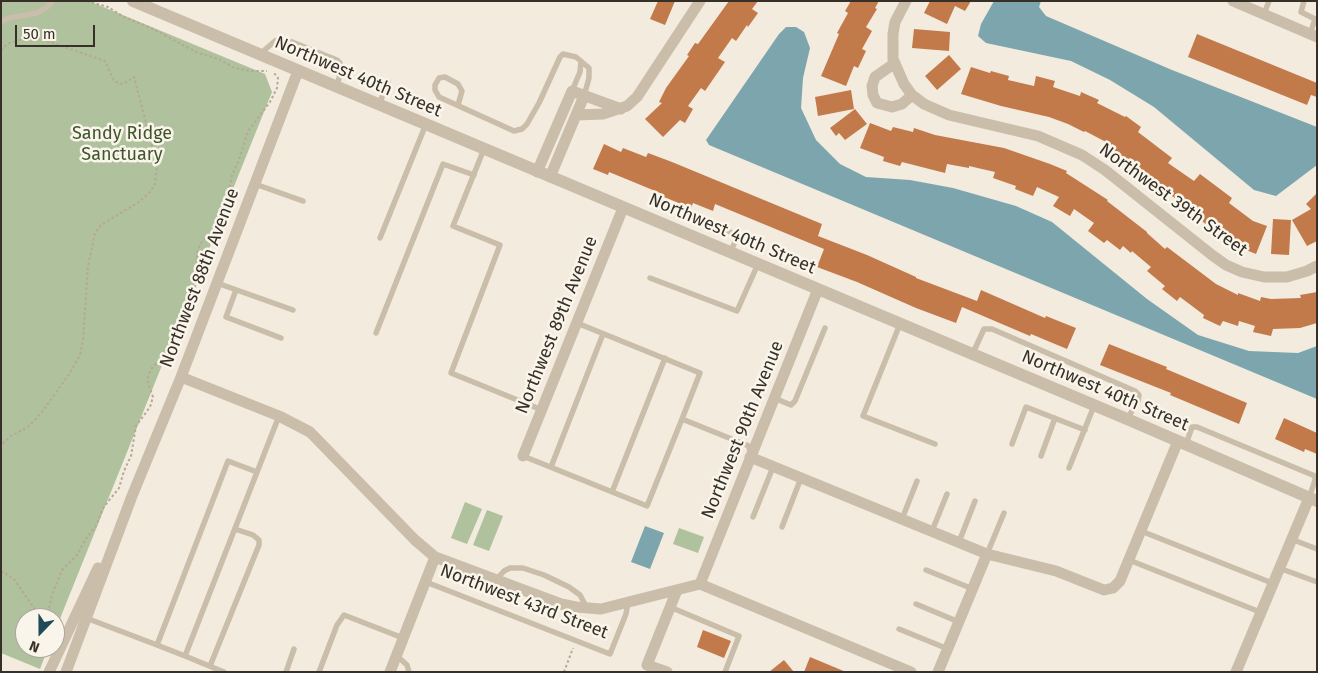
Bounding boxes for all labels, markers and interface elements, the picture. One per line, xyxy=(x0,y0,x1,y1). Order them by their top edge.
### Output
scale bar xyxy=(18,15,98,47)
text: 50 m xyxy=(23,25,56,43)
street label: Northwest 40th Street xyxy=(271,32,445,122)
park label: Sandy Ridge Sanctuary xyxy=(72,123,172,166)
street label: Northwest 39th Street xyxy=(1095,139,1251,261)
street label: Northwest 88th Avenue xyxy=(156,185,244,371)
street label: Northwest 40th Street xyxy=(645,189,819,279)
street label: Northwest 89th Avenue xyxy=(511,233,603,417)
street label: Northwest 90th Avenue xyxy=(697,338,789,522)
street label: Northwest 40th Street xyxy=(1018,346,1192,436)
street label: Northwest 43rd Street xyxy=(437,560,611,644)
north arrow xyxy=(15,608,65,658)
text: N xyxy=(27,637,42,656)

